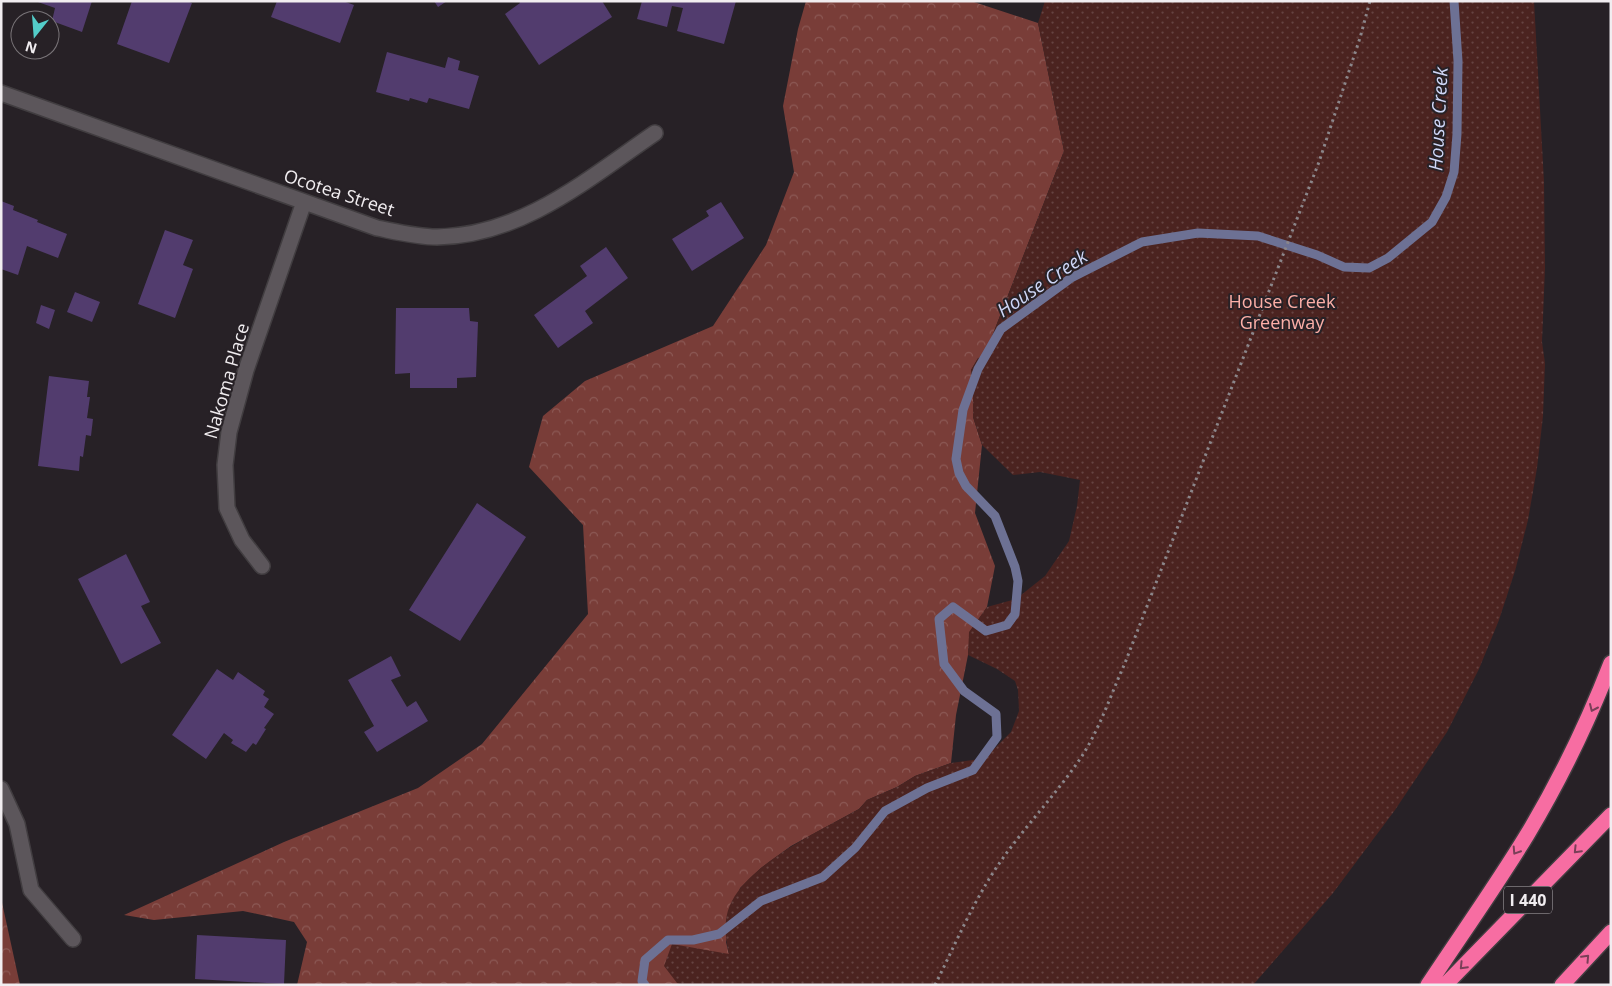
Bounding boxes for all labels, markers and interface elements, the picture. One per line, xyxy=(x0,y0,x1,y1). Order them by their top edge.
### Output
north arrow xyxy=(10,10,60,60)
text: N xyxy=(23,37,39,59)
water label: House Creek xyxy=(1422,66,1454,172)
street label: Ocotea Street xyxy=(281,163,398,221)
water label: House Creek xyxy=(992,243,1093,323)
park label: House Creek Greenway xyxy=(1229,289,1336,334)
street label: Nakoma Place xyxy=(198,320,254,441)
one-way arrow xyxy=(1588,703,1599,712)
one-way arrow xyxy=(1574,844,1583,853)
one-way arrow xyxy=(1513,846,1522,855)
road number: I 440 xyxy=(1504,886,1552,914)
one-way arrow xyxy=(1580,955,1589,964)
one-way arrow xyxy=(1460,961,1469,970)

